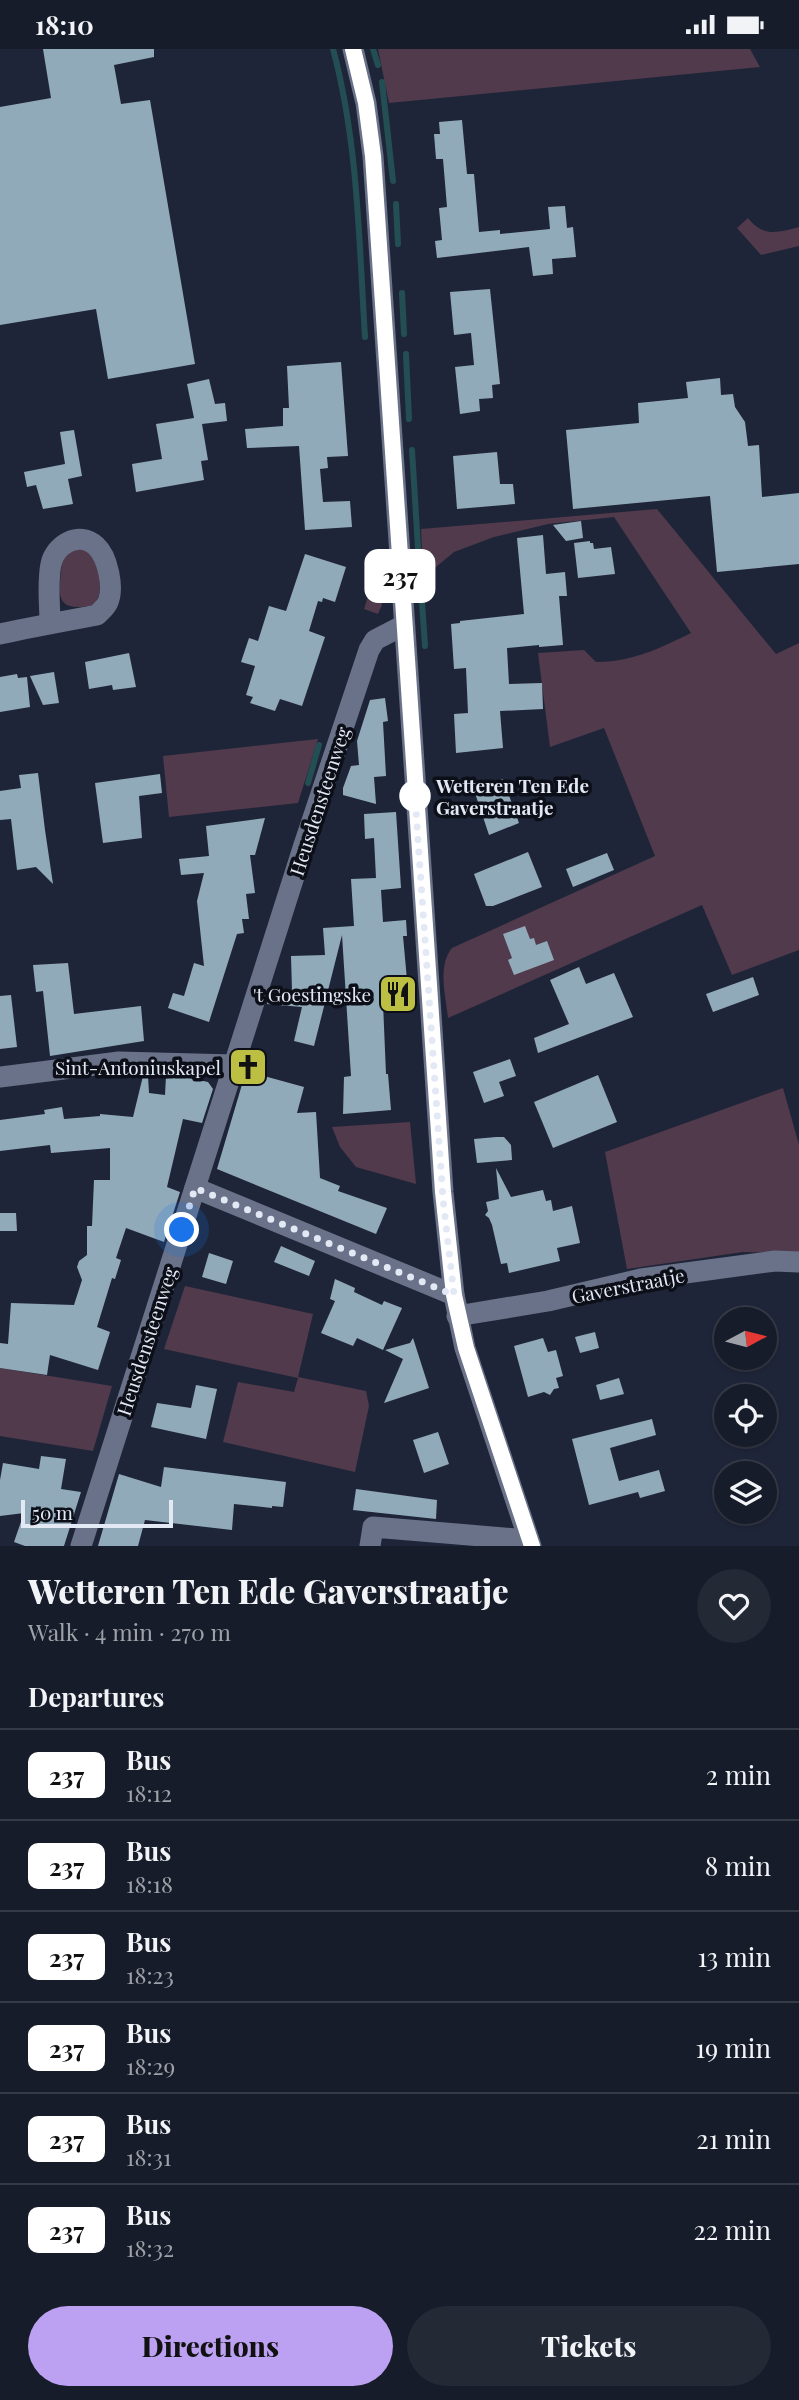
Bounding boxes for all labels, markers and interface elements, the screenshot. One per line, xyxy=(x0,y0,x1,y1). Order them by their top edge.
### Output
text: 18:10 xyxy=(35,7,94,42)
line badge: 237 xyxy=(360,553,440,599)
text: 237 xyxy=(382,560,418,592)
street label: Heusdensteenweg xyxy=(283,723,355,879)
place label: Wetteren Ten Ede Gaverstraatje xyxy=(435,772,589,820)
marker: Wetteren Ten Ede Gaverstraatje xyxy=(400,781,430,811)
restaurant icon: 't Goestingske xyxy=(377,973,419,1015)
place label: 't Goestingske xyxy=(253,981,371,1007)
church icon: Sint-Antoniuskapel xyxy=(227,1046,269,1088)
place label: Sint-Antoniuskapel xyxy=(55,1054,222,1080)
your location xyxy=(164,1212,199,1247)
street label: Gaverstraatje xyxy=(569,1261,687,1309)
street label: Heusdensteenweg xyxy=(110,1263,182,1419)
north arrow xyxy=(714,1307,777,1370)
map controls xyxy=(714,1307,777,1524)
button: locate xyxy=(714,1384,777,1447)
button: layers xyxy=(714,1461,777,1524)
scale bar xyxy=(21,1497,173,1529)
text: 50 m xyxy=(32,1499,73,1525)
text: Wetteren Ten Ede Gaverstraatje xyxy=(28,1568,509,1612)
button: heart xyxy=(697,1569,771,1643)
text: Walk · 4 min · 270 m xyxy=(28,1616,231,1647)
text: Departures xyxy=(28,1679,164,1714)
text: Bus xyxy=(126,1742,171,1777)
text: 2 min xyxy=(706,1757,771,1792)
text: 237 xyxy=(49,1759,84,1791)
text: 18:12 xyxy=(126,1777,172,1808)
text: Bus xyxy=(126,1833,171,1868)
text: 8 min xyxy=(705,1848,771,1883)
text: 237 xyxy=(49,1850,84,1882)
text: 18:18 xyxy=(126,1868,173,1899)
text: Bus xyxy=(126,1924,171,1959)
text: 13 min xyxy=(697,1939,771,1974)
text: 237 xyxy=(49,1941,84,1973)
text: 18:23 xyxy=(126,1959,174,1990)
text: Bus xyxy=(126,2015,171,2050)
text: 19 min xyxy=(695,2030,771,2065)
text: 237 xyxy=(49,2032,84,2064)
text: 18:29 xyxy=(126,2050,175,2081)
text: Bus xyxy=(126,2106,171,2141)
text: 21 min xyxy=(696,2121,771,2156)
text: 237 xyxy=(49,2123,84,2155)
text: 18:31 xyxy=(126,2141,171,2172)
text: Bus xyxy=(126,2197,171,2232)
text: 22 min xyxy=(693,2212,771,2247)
text: 237 xyxy=(49,2214,84,2246)
text: 18:32 xyxy=(126,2232,174,2263)
button: Directions xyxy=(28,2306,393,2386)
button: Tickets xyxy=(407,2306,771,2386)

